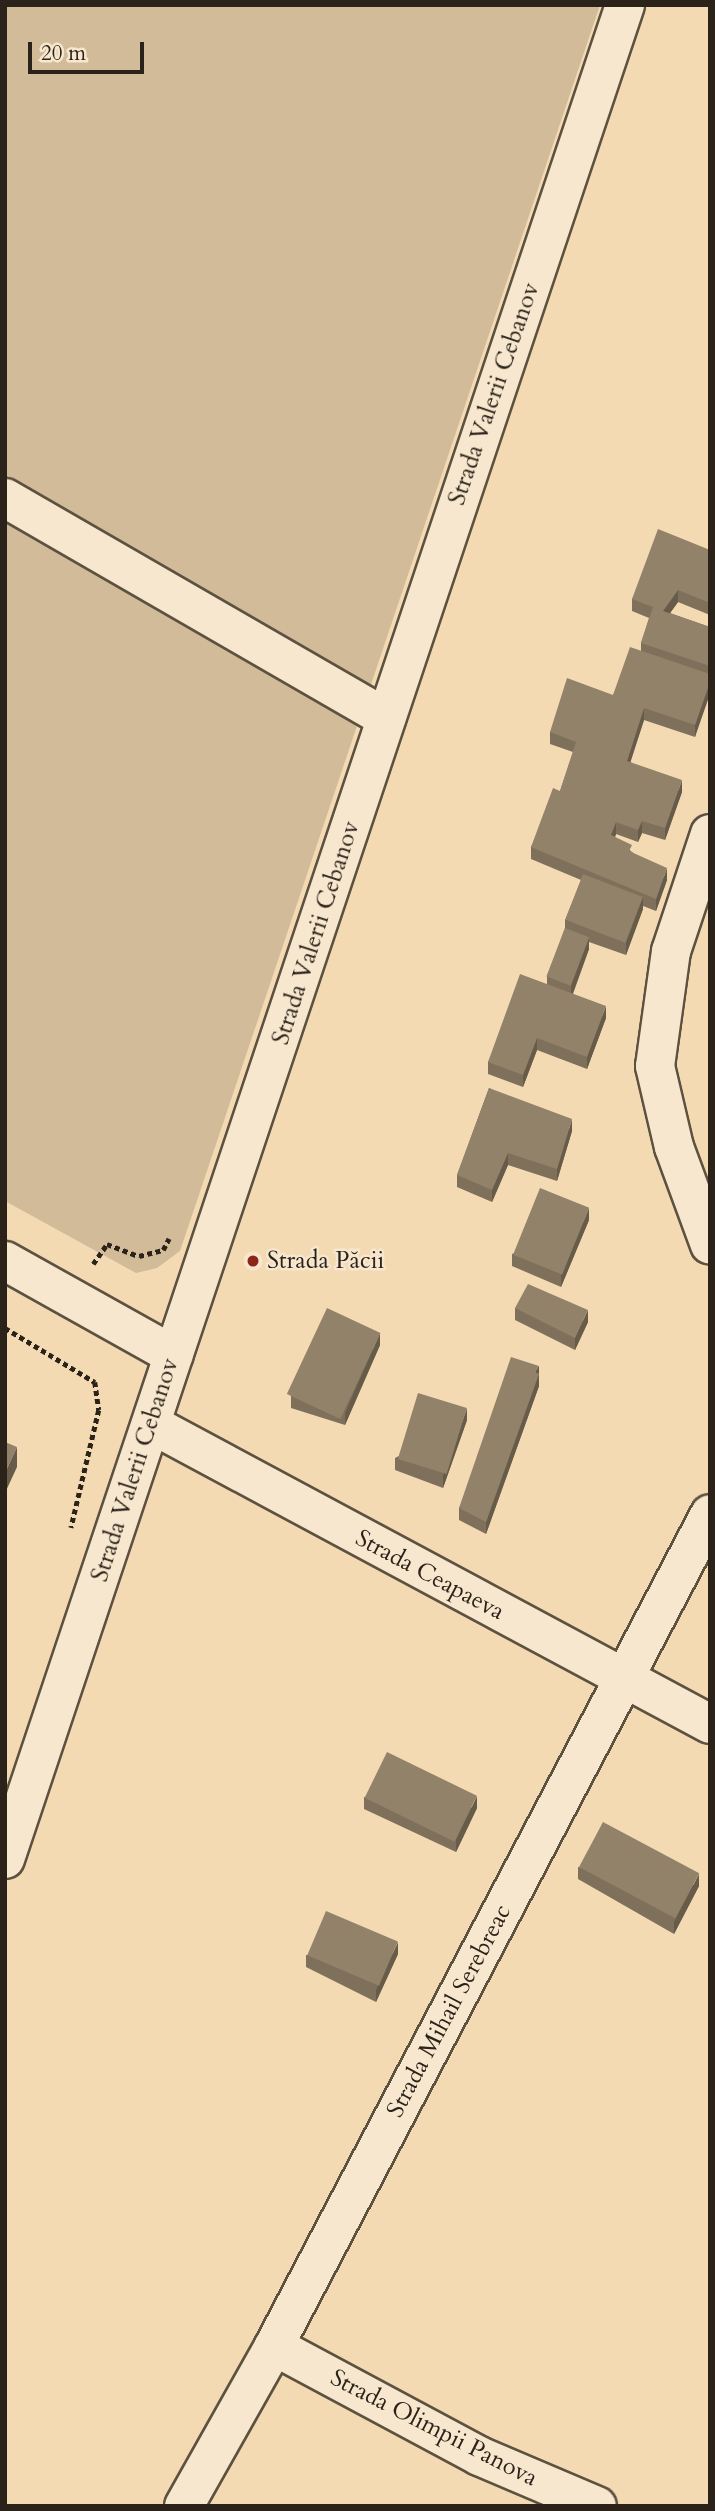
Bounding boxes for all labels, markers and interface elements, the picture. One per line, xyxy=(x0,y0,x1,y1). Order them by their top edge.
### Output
scale bar xyxy=(32,28,147,72)
text: 20 m xyxy=(41,39,86,68)
street label: Strada Valerii Cebanov xyxy=(442,279,546,509)
street label: Strada Valerii Cebanov xyxy=(266,818,366,1048)
place label: Strada Păcii xyxy=(267,1247,384,1275)
marker: Strada Păcii xyxy=(245,1253,261,1269)
street label: Strada Valerii Cebanov xyxy=(85,1355,185,1585)
street label: Strada Ceapaeva xyxy=(351,1524,509,1626)
street label: Strada Mihail Serebreac xyxy=(381,1900,517,2122)
street label: Strada Olimpii Panova xyxy=(326,2363,542,2493)

